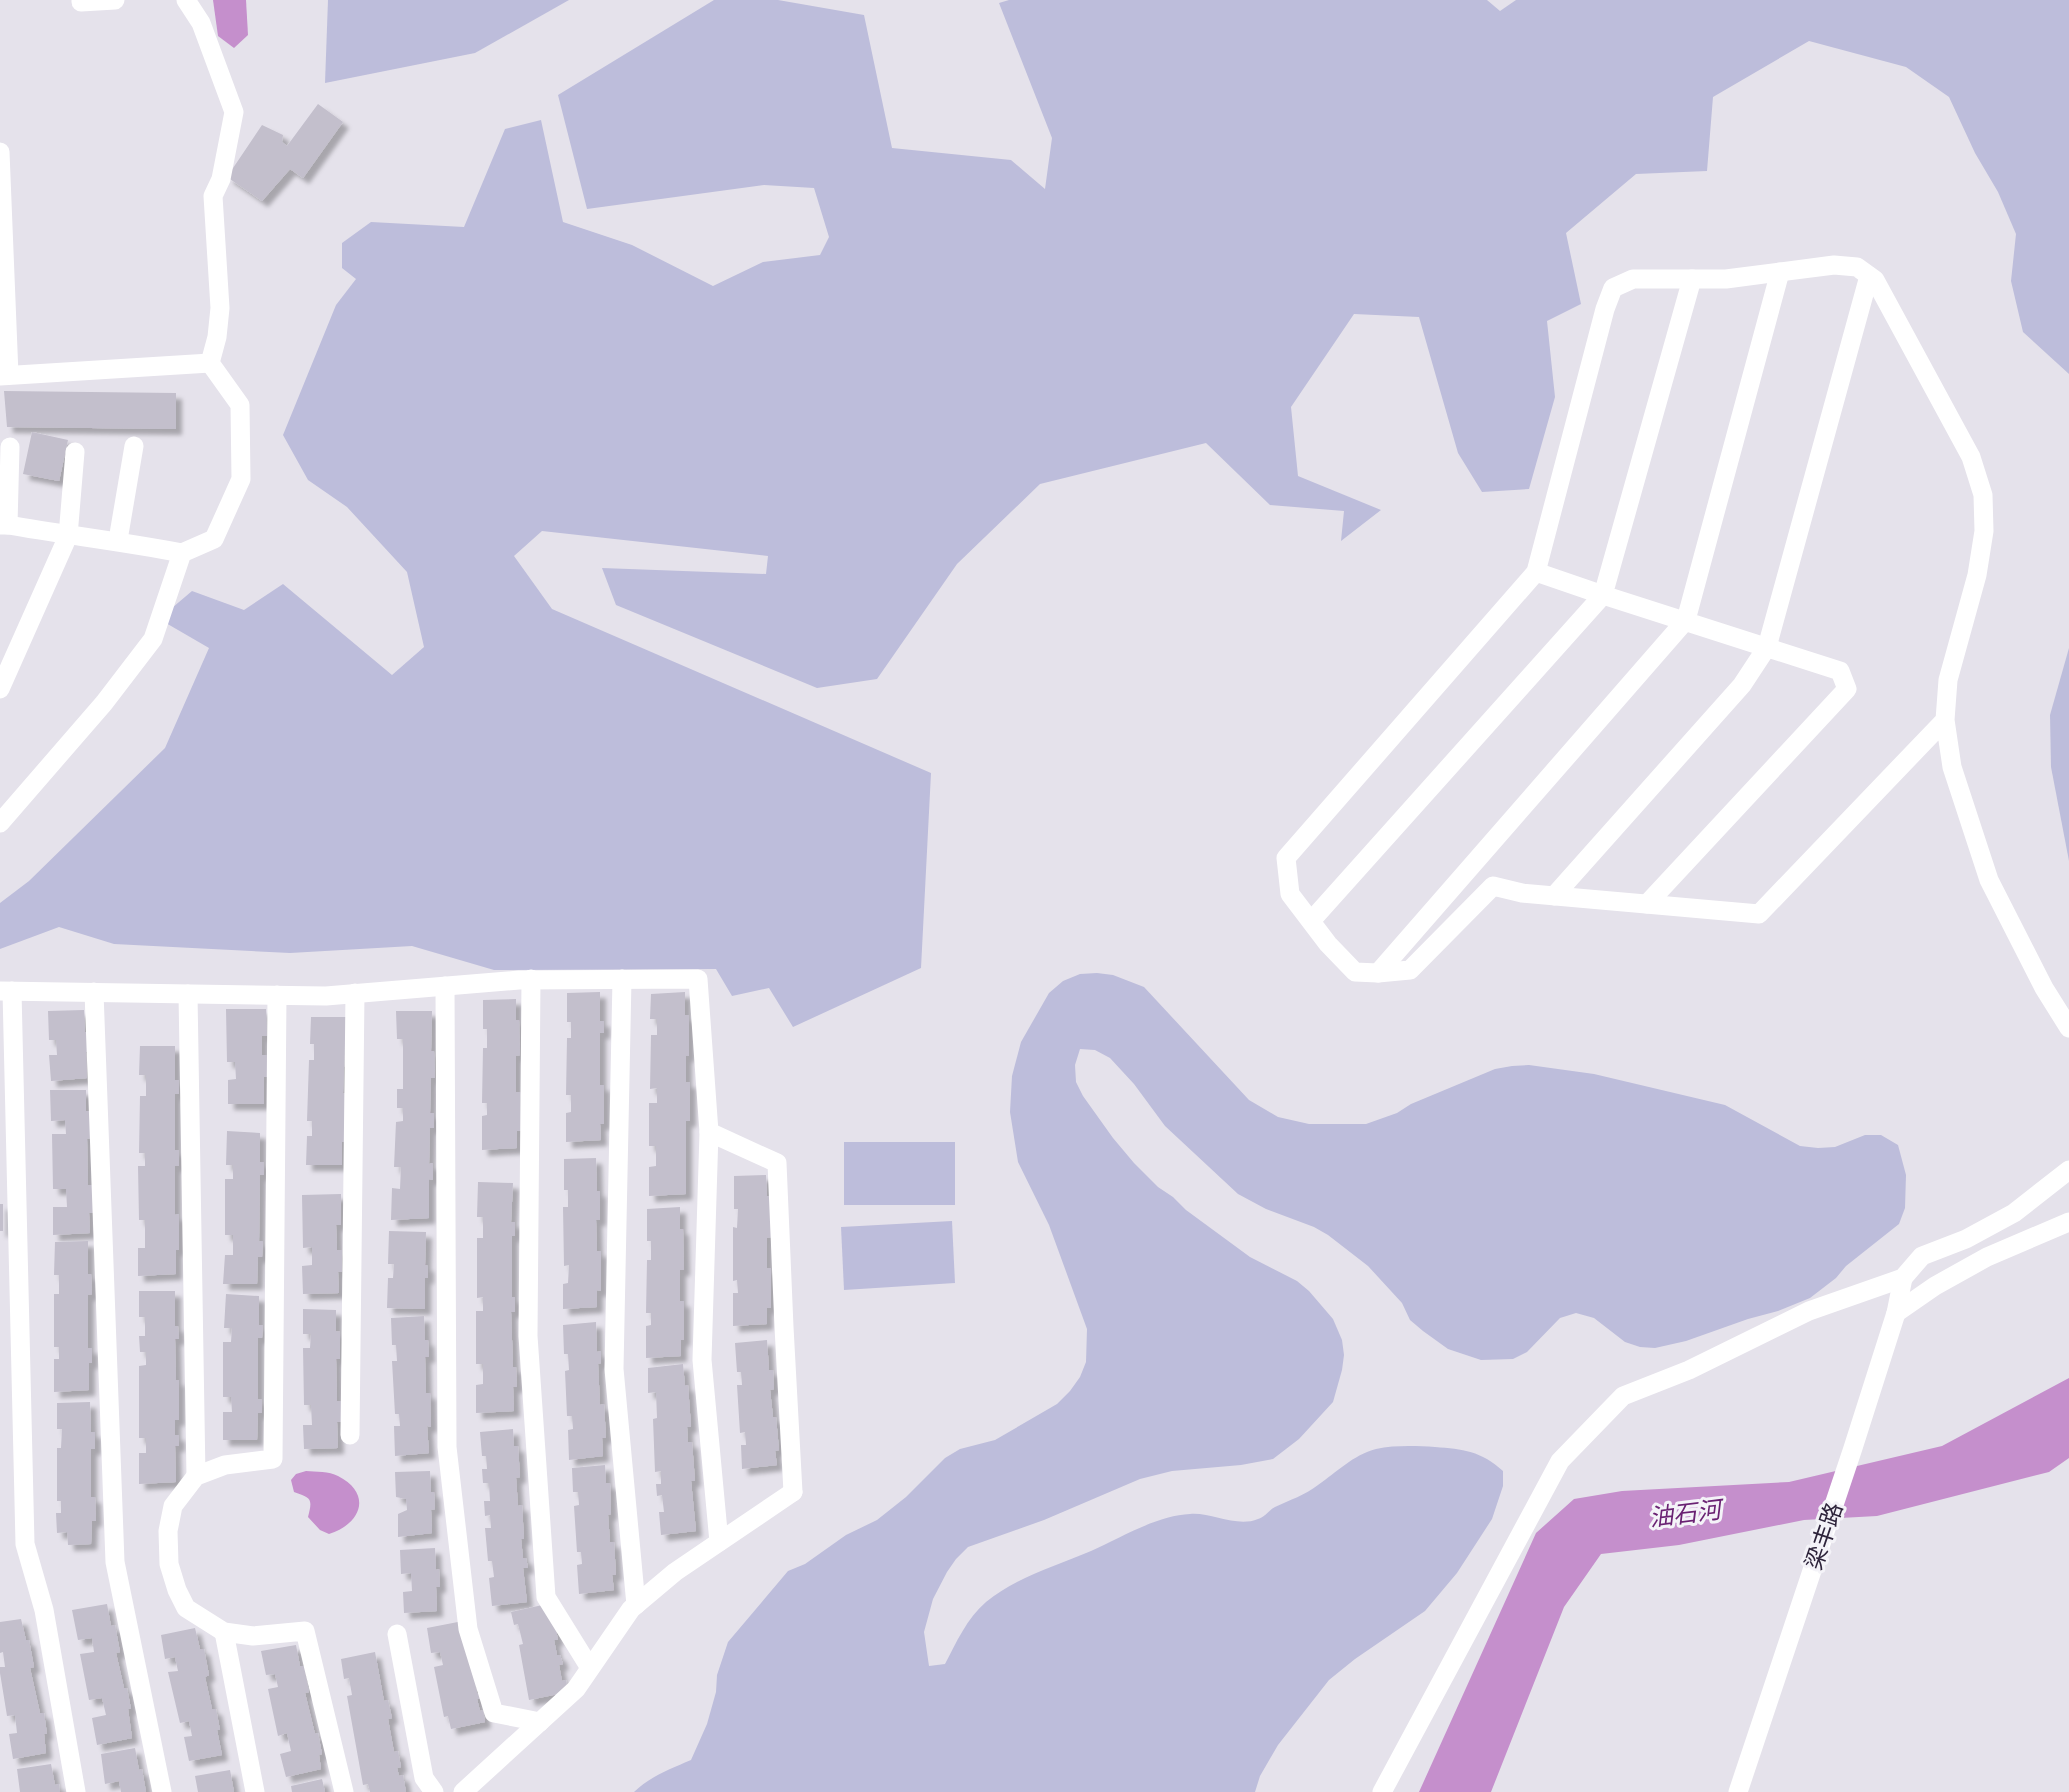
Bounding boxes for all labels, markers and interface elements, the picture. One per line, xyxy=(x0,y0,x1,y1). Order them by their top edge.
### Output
water label: 油石河 xyxy=(1647,1491,1727,1533)
street label: 梁丰路 xyxy=(1797,1498,1849,1574)

